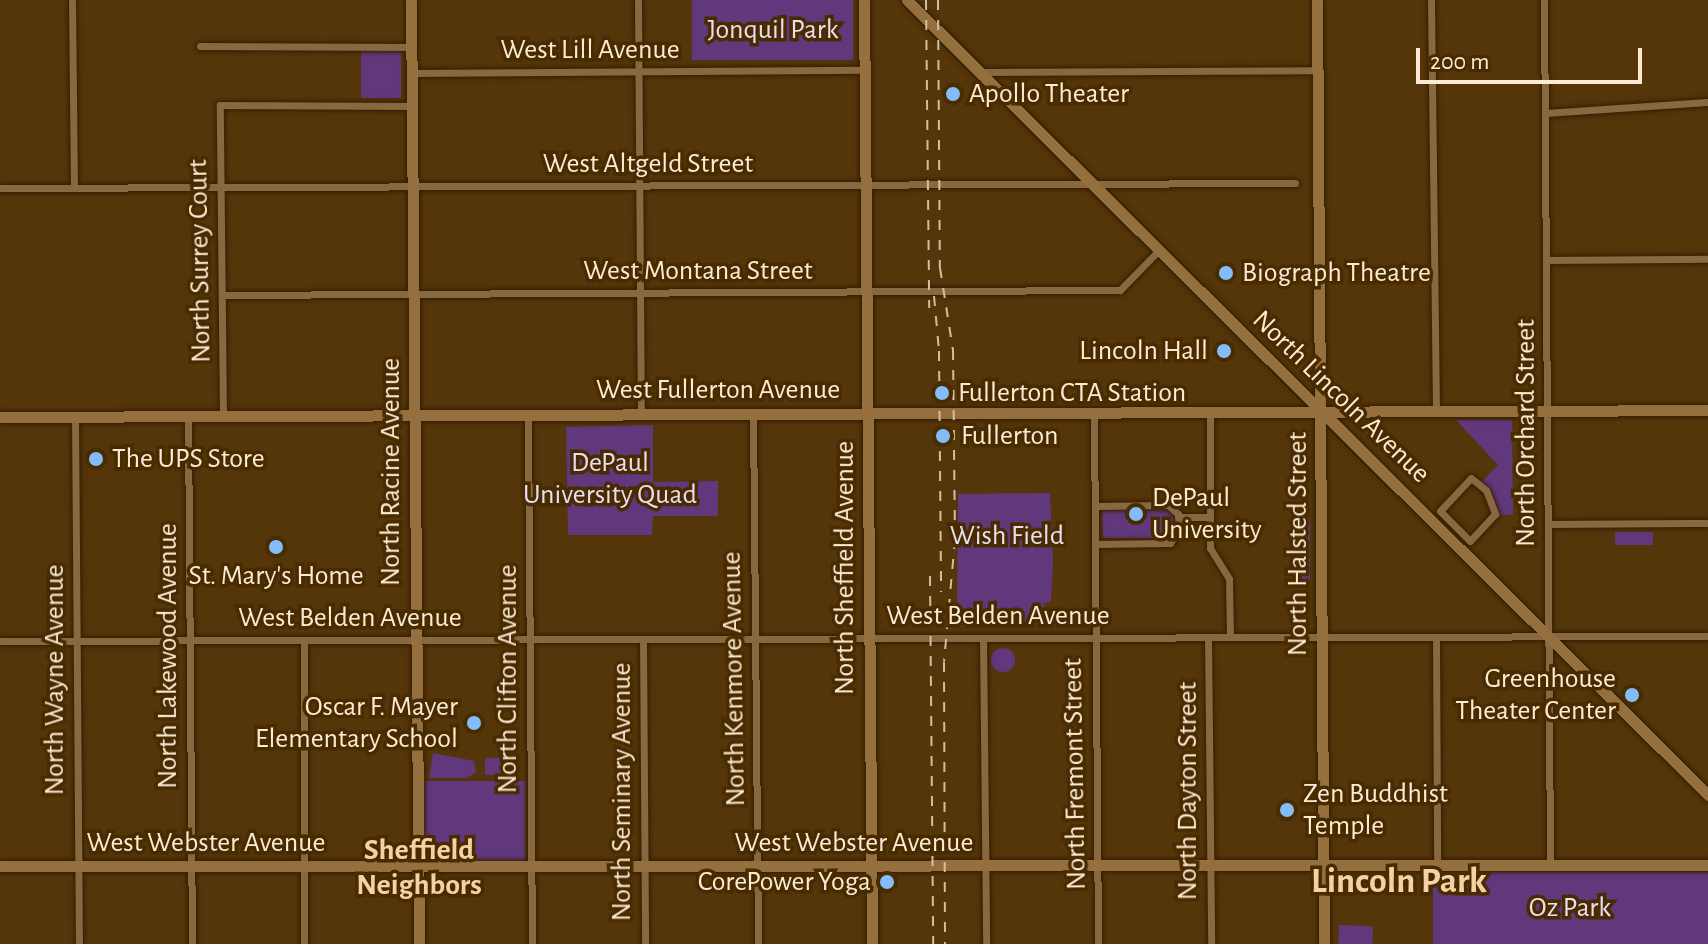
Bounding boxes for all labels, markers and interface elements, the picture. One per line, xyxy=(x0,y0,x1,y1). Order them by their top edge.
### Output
park label: Jonquil Park xyxy=(707,13,839,47)
scale bar xyxy=(1420,32,1646,82)
street label: West Lill Avenue xyxy=(500,33,680,67)
text: 200 m xyxy=(1430,50,1489,74)
place label: Apollo Theater xyxy=(969,77,1129,111)
marker: Apollo Theater xyxy=(944,85,962,103)
street label: West Altgeld Street xyxy=(543,147,753,181)
street label: North Surrey Court xyxy=(181,159,219,363)
street label: West Montana Street xyxy=(583,254,813,288)
place label: Biograph Theatre xyxy=(1242,256,1431,290)
marker: Biograph Theatre xyxy=(1217,264,1235,282)
street label: North Lincoln Avenue xyxy=(1245,304,1437,490)
street label: North Orchard Street xyxy=(1509,319,1543,547)
place label: Lincoln Hall xyxy=(1079,334,1208,368)
marker: Lincoln Hall xyxy=(1215,342,1233,360)
street label: North Racine Avenue xyxy=(374,358,408,586)
street label: West Fullerton Avenue xyxy=(596,373,840,407)
place label: Fullerton CTA Station xyxy=(958,376,1186,410)
marker: Fullerton CTA Station xyxy=(933,384,951,402)
place label: Fullerton xyxy=(961,419,1058,453)
marker: Fullerton xyxy=(932,425,954,447)
street label: North Halsted Street xyxy=(1281,432,1315,656)
street label: North Sheffield Avenue xyxy=(828,441,862,695)
place label: The UPS Store xyxy=(112,442,265,476)
park label: DePaul University Quad xyxy=(523,446,697,512)
marker: The UPS Store xyxy=(87,450,105,468)
place label: DePaul University xyxy=(1152,481,1262,547)
marker: DePaul University xyxy=(1127,505,1145,523)
park label: Wish Field xyxy=(950,519,1064,553)
street label: North Lakewood Avenue xyxy=(151,523,185,789)
marker: St. Mary's Home xyxy=(267,538,285,556)
street label: North Kenmore Avenue xyxy=(715,551,753,807)
place label: St. Mary's Home xyxy=(188,559,364,593)
street label: North Wayne Avenue xyxy=(38,565,72,795)
street label: North Clifton Avenue xyxy=(491,565,525,793)
street label: West Belden Avenue xyxy=(886,599,1110,633)
street label: West Belden Avenue xyxy=(238,601,462,635)
street label: North Fremont Street xyxy=(1056,658,1094,890)
place label: Greenhouse Theater Center xyxy=(1455,662,1616,728)
street label: North Seminary Avenue xyxy=(605,663,639,921)
street label: North Dayton Street xyxy=(1171,682,1205,900)
marker: Greenhouse Theater Center xyxy=(1623,686,1641,704)
place label: Oscar F. Mayer Elementary School xyxy=(255,690,458,756)
marker: Oscar F. Mayer Elementary School xyxy=(465,714,483,732)
place label: Zen Buddhist Temple xyxy=(1303,777,1448,843)
marker: Zen Buddhist Temple xyxy=(1278,801,1296,819)
street label: West Webster Avenue xyxy=(87,826,325,860)
street label: West Webster Avenue xyxy=(735,826,973,860)
district label: Sheffield Neighbors xyxy=(356,832,482,902)
district label: Lincoln Park xyxy=(1311,860,1487,904)
place label: CorePower Yoga xyxy=(698,865,871,899)
marker: CorePower Yoga xyxy=(878,873,896,891)
park label: Oz Park xyxy=(1529,891,1611,925)

